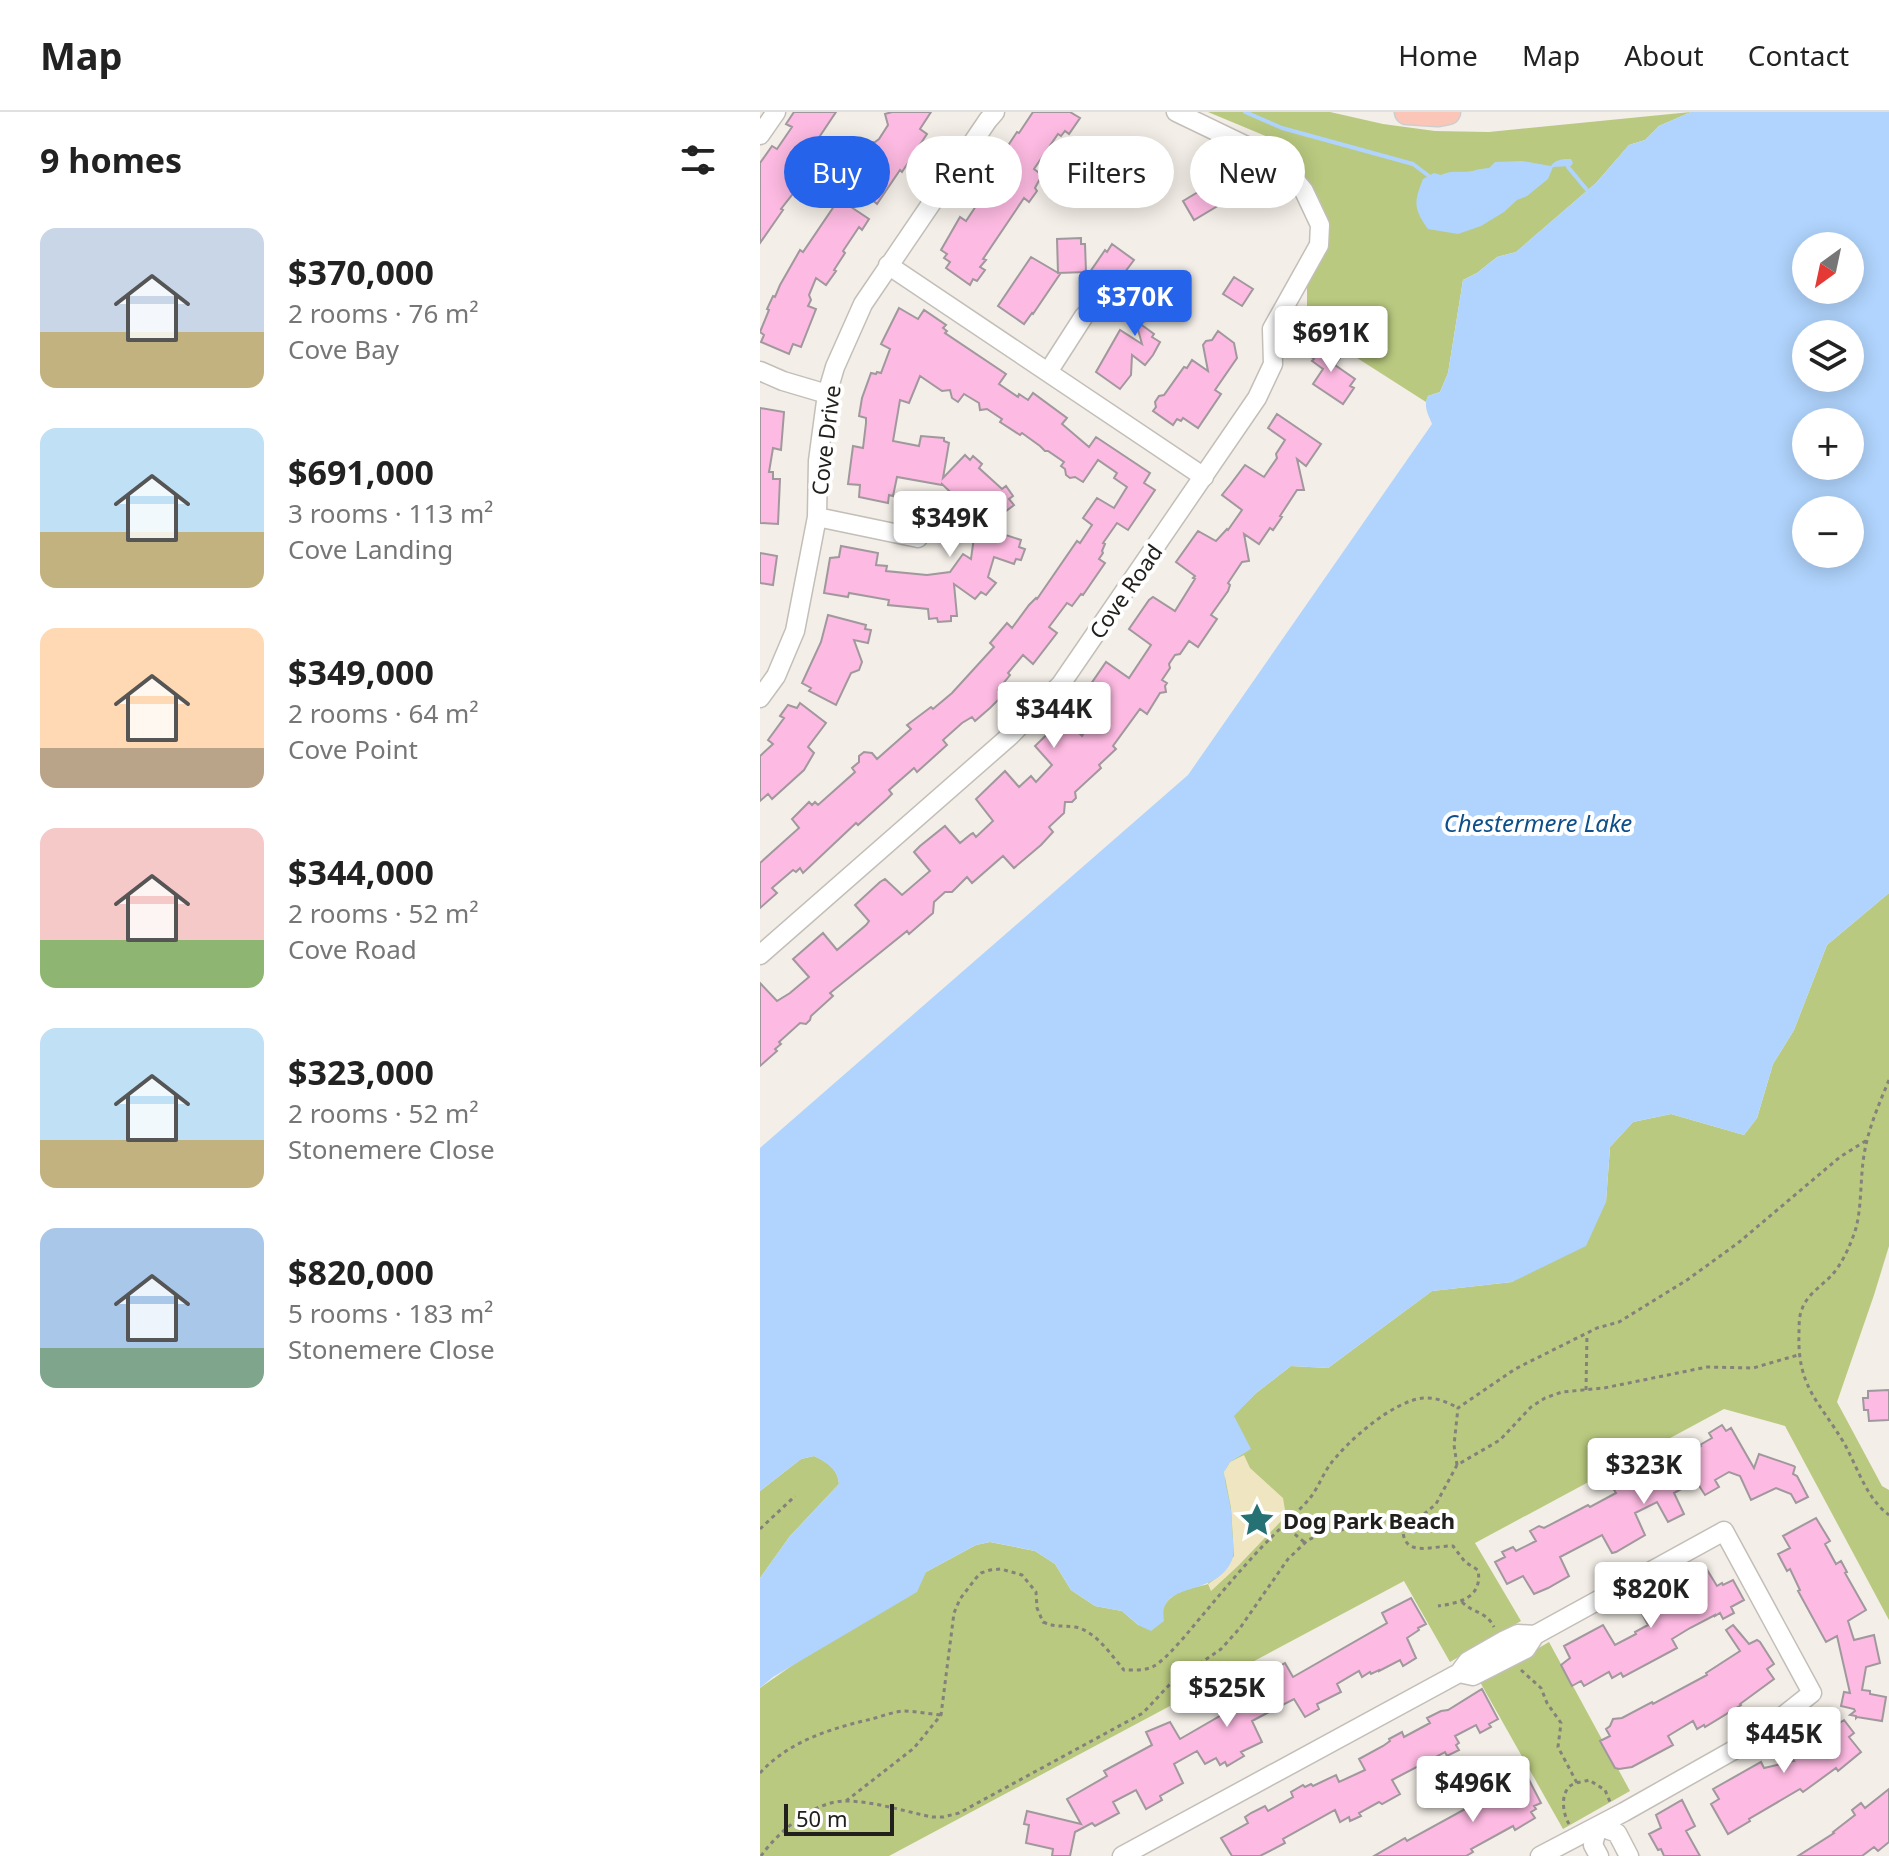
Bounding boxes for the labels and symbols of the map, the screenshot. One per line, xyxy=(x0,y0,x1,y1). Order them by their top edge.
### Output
north arrow xyxy=(1792,232,1864,304)
pin: $370K xyxy=(1079,270,1191,338)
pin: $691K xyxy=(1275,306,1387,374)
street label: Cove Drive xyxy=(803,383,847,497)
pin: $349K xyxy=(894,491,1006,559)
street label: Cove Road xyxy=(1081,538,1169,644)
pin: $344K xyxy=(998,682,1110,750)
water label: Chestermere Lake xyxy=(1444,806,1632,839)
pin: $323K xyxy=(1588,1438,1700,1506)
place icon: Dog Park Beach xyxy=(1238,1501,1276,1539)
place label: Dog Park Beach xyxy=(1283,1505,1455,1535)
pin: $820K xyxy=(1595,1562,1707,1630)
pin: $525K xyxy=(1171,1661,1283,1729)
pin: $445K xyxy=(1728,1707,1840,1775)
pin: $496K xyxy=(1417,1756,1529,1824)
scale bar xyxy=(784,1800,894,1836)

